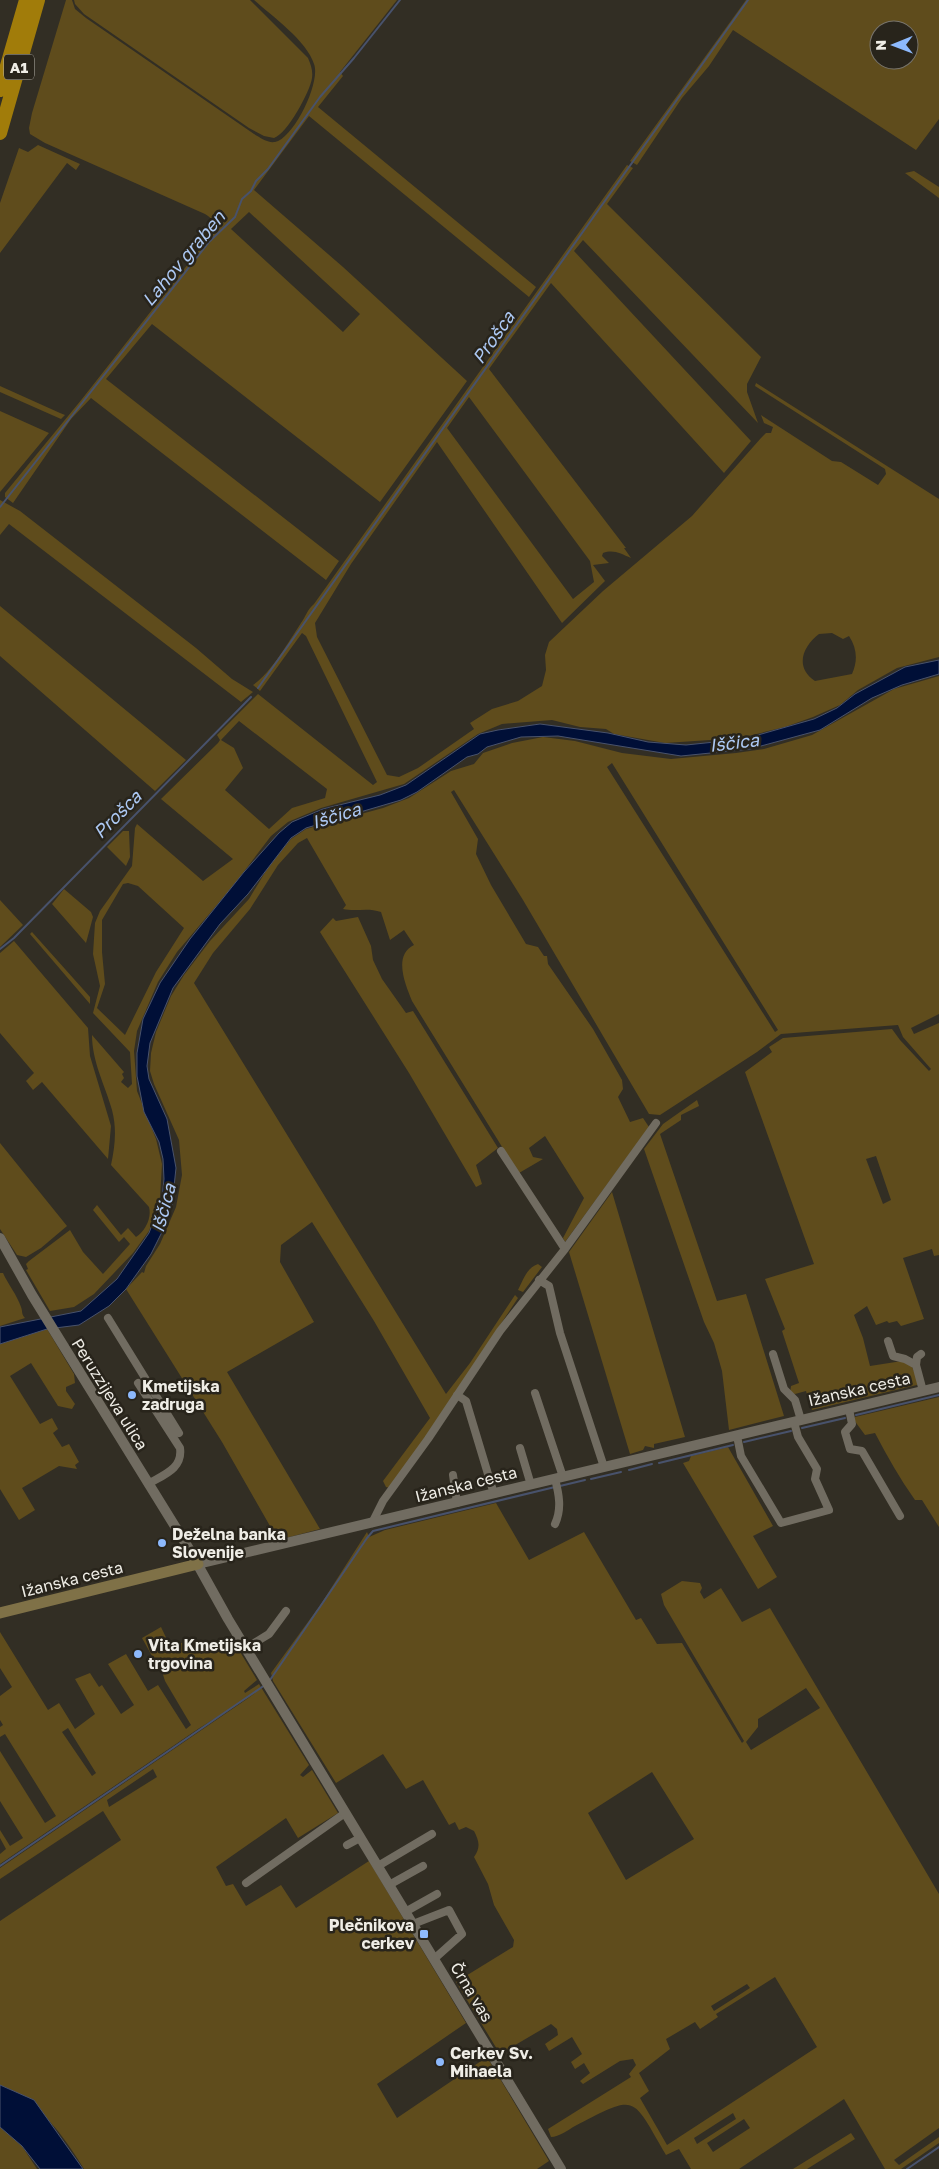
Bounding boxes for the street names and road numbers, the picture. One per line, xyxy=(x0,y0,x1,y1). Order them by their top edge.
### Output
road number: A1 xyxy=(4,54,34,80)
street label: Peruzzijeva ulica xyxy=(68,1334,152,1454)
street label: Ižanska cesta xyxy=(806,1368,912,1410)
street label: Ižanska cesta xyxy=(413,1462,519,1506)
street label: Ižanska cesta xyxy=(19,1557,125,1601)
street label: Črna vas xyxy=(446,1959,498,2025)

